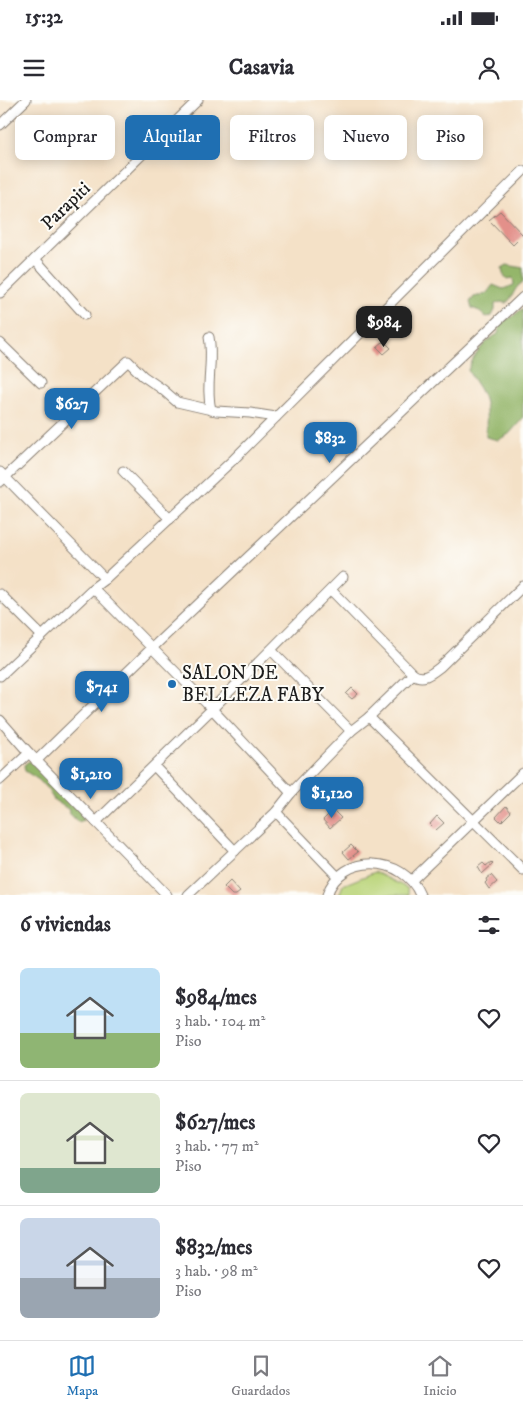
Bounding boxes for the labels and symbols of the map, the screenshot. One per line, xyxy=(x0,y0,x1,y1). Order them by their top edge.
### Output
street label: Parapiti xyxy=(37,177,95,235)
pin: $984 xyxy=(354,306,414,348)
pin: $627 xyxy=(42,388,102,430)
pin: $832 xyxy=(300,422,360,464)
place label: SALON DE BELLEZA FABY xyxy=(182,662,325,707)
pin: $741 xyxy=(72,670,132,713)
marker: SALON DE BELLEZA FABY xyxy=(166,678,178,690)
pin: $1,210 xyxy=(50,758,132,800)
pin: $1,120 xyxy=(291,776,373,819)

